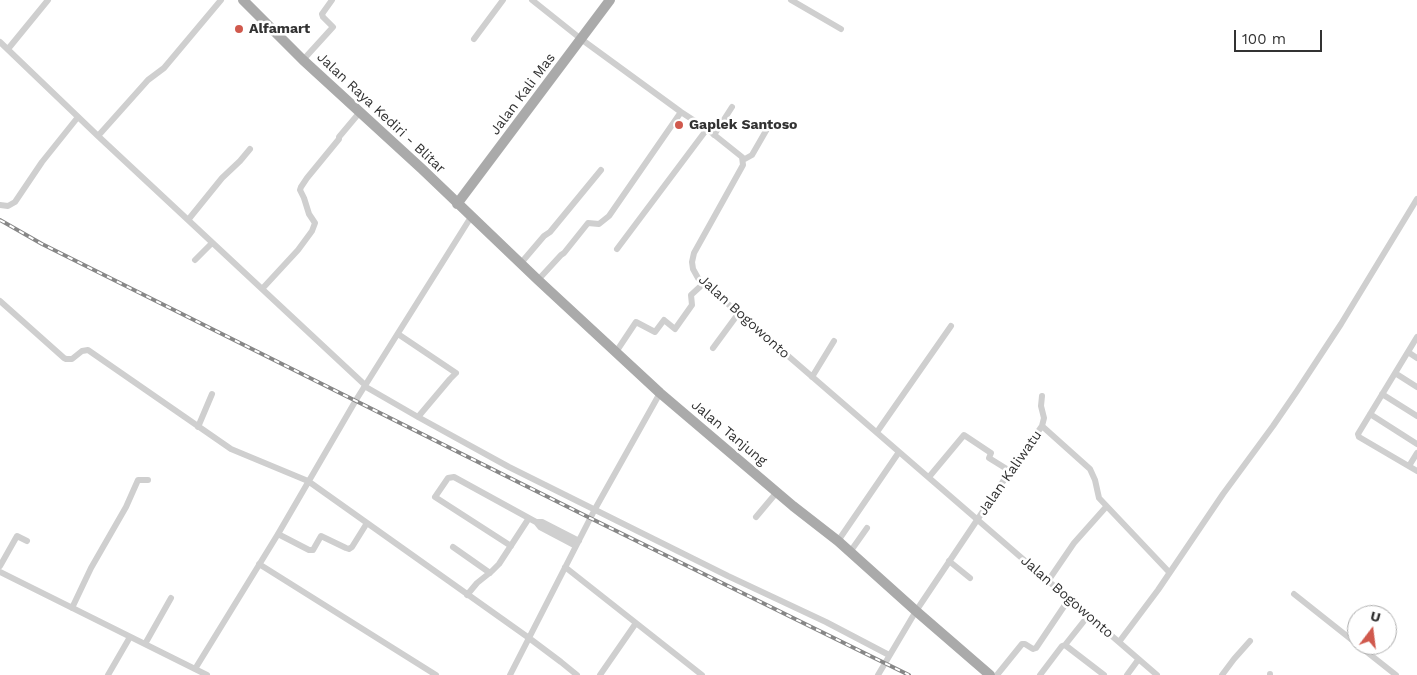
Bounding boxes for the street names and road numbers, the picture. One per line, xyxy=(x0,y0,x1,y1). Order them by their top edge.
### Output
street label: Jalan Raya Kediri - Blitar xyxy=(313,49,449,177)
street label: Jalan Kali Mas xyxy=(487,50,559,138)
street label: Jalan Bogowonto xyxy=(695,272,793,362)
street label: Jalan Tanjung xyxy=(688,397,770,469)
street label: Jalan Kaliwatu xyxy=(974,427,1046,519)
street label: Jalan Bogowonto xyxy=(1017,552,1117,642)

